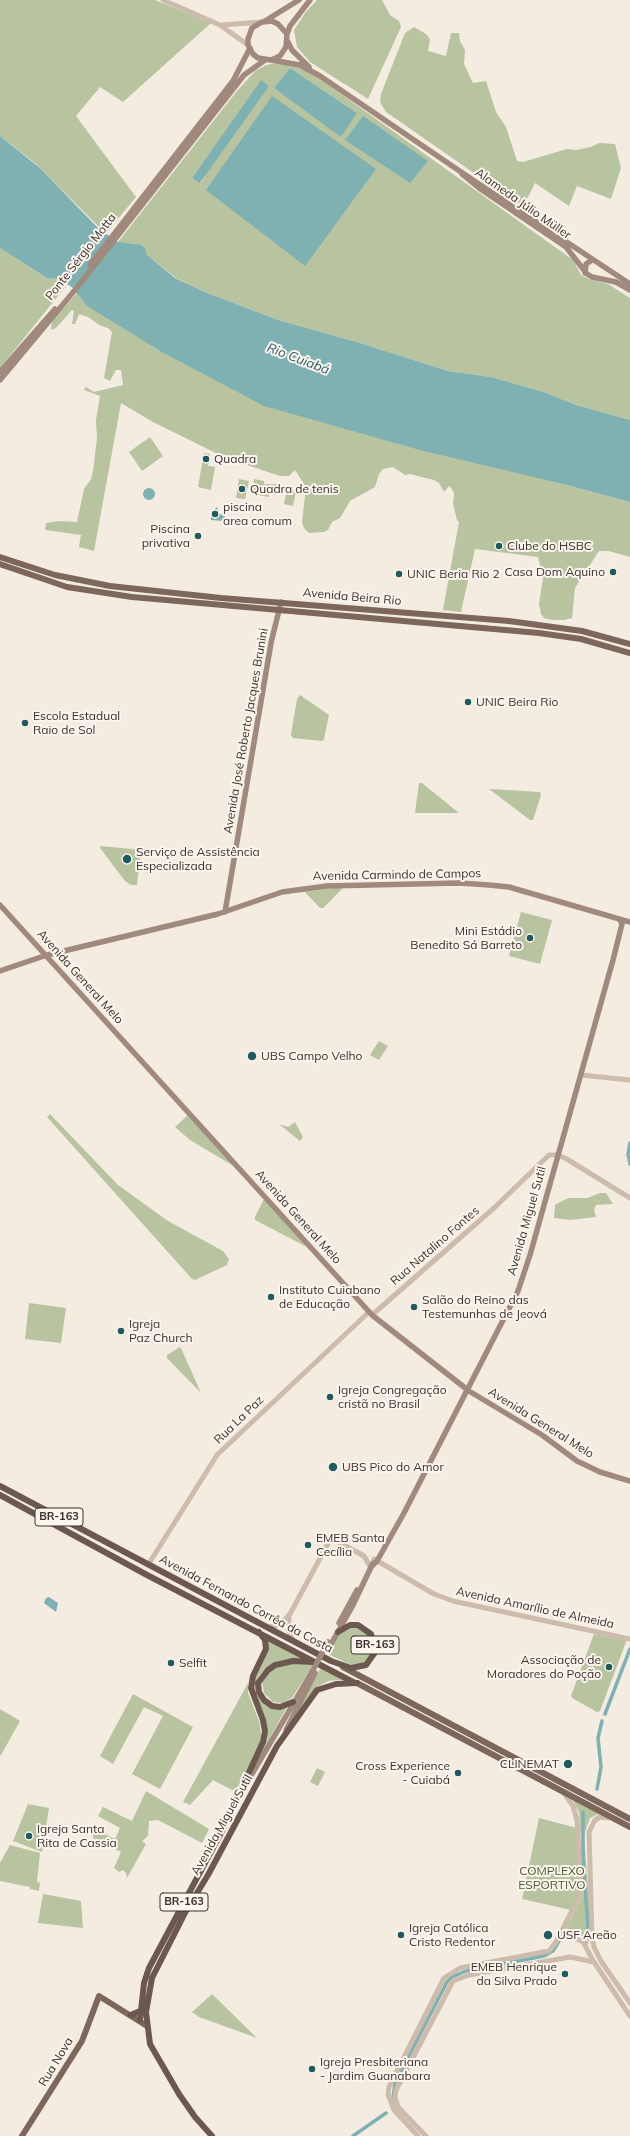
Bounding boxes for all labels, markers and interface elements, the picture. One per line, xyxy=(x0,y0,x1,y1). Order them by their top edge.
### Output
street label: Alameda Júlio Müller xyxy=(472,165,574,243)
street label: Ponte Sérgio Motta xyxy=(43,211,119,303)
water label: Rio Cuiabá xyxy=(265,340,331,378)
place label: Quadra xyxy=(214,452,256,466)
marker: Quadra xyxy=(201,454,211,464)
place label: Quadra de tenis xyxy=(250,482,339,496)
marker: Quadra de tenis xyxy=(237,484,247,494)
place label: piscina area comum xyxy=(223,500,292,528)
marker: piscina area comum xyxy=(210,509,220,519)
place label: Piscina privativa xyxy=(142,522,190,550)
marker: Piscina privativa xyxy=(193,531,203,541)
place label: Clube do HSBC xyxy=(507,539,592,553)
marker: Clube do HSBC xyxy=(494,541,504,551)
place label: Casa Dom Aquino xyxy=(504,565,605,579)
place label: UNIC Beria Rio 2 xyxy=(407,567,500,581)
marker: Casa Dom Aquino xyxy=(608,567,618,577)
marker: UNIC Beria Rio 2 xyxy=(394,569,404,579)
street label: Avenida Beira Rio xyxy=(302,586,402,608)
street label: Avenida José Roberto Jacques Brunini xyxy=(221,627,271,835)
place label: UNIC Beira Rio xyxy=(476,695,558,709)
marker: UNIC Beira Rio xyxy=(463,697,473,707)
place label: Escola Estadual Raio de Sol xyxy=(33,709,120,737)
marker: Escola Estadual Raio de Sol xyxy=(20,718,30,728)
place label: Serviço de Assistência Especializada xyxy=(136,845,260,873)
marker: Serviço de Assistência Especializada xyxy=(121,853,133,865)
street label: Avenida Carmindo de Campos xyxy=(313,866,481,884)
place label: Mini Estádio Benedito Sá Barreto xyxy=(410,924,522,952)
street label: Avenida General Melo xyxy=(34,927,126,1027)
marker: Mini Estádio Benedito Sá Barreto xyxy=(525,933,535,943)
place label: UBS Campo Velho xyxy=(261,1049,362,1063)
marker: UBS Campo Velho xyxy=(246,1050,258,1062)
street label: Avenida Miguel Sutil xyxy=(505,1165,549,1277)
street label: Avenida General Melo xyxy=(252,1167,344,1267)
street label: Rua Natalino Fontes xyxy=(388,1204,482,1288)
place label: Instituto Cuiabano de Educação xyxy=(279,1283,381,1311)
marker: Instituto Cuiabano de Educação xyxy=(266,1292,276,1302)
place label: Salão do Reino das Testemunhas de Jeová xyxy=(422,1293,547,1321)
marker: Salão do Reino das Testemunhas de Jeová xyxy=(409,1302,419,1312)
place label: Igreja Paz Church xyxy=(129,1317,192,1345)
marker: Igreja Paz Church xyxy=(116,1326,126,1336)
place label: Igreja Congregação cristã no Brasil xyxy=(338,1383,446,1411)
street label: Avenida General Melo xyxy=(486,1385,596,1461)
marker: Igreja Congregação cristã no Brasil xyxy=(325,1392,335,1402)
street label: Rua La Paz xyxy=(211,1393,267,1447)
place label: UBS Pico do Amor xyxy=(342,1460,444,1474)
marker: UBS Pico do Amor xyxy=(327,1461,339,1473)
road number: BR-163 xyxy=(35,1508,83,1526)
place label: EMEB Santa Cecília xyxy=(316,1531,385,1559)
marker: EMEB Santa Cecília xyxy=(303,1540,313,1550)
street label: Avenida Fernando Corrêa da Costa xyxy=(157,1552,335,1656)
street label: Avenida Amarílio de Almeida xyxy=(455,1584,615,1632)
road number: BR-163 xyxy=(351,1636,399,1654)
place label: Associação de Moradores do Poção xyxy=(487,1653,601,1681)
place label: Selfit xyxy=(179,1656,207,1670)
marker: Selfit xyxy=(166,1658,176,1668)
marker: Associação de Moradores do Poção xyxy=(604,1662,614,1672)
place label: CLINEMAT xyxy=(500,1757,559,1771)
marker: CLINEMAT xyxy=(562,1758,574,1770)
place label: Cross Experience - Cuiabá xyxy=(355,1759,450,1787)
marker: Cross Experience - Cuiabá xyxy=(453,1768,463,1778)
street label: Avenida Miguel Sutil xyxy=(188,1772,256,1878)
place label: Igreja Santa Rita de Cassia xyxy=(37,1822,117,1850)
marker: Igreja Santa Rita de Cassia xyxy=(24,1831,34,1841)
park label: COMPLEXO ESPORTIVO xyxy=(518,1864,586,1892)
road number: BR-163 xyxy=(160,1893,208,1911)
place label: Igreja Católica Cristo Redentor xyxy=(409,1921,495,1949)
place label: USF Areão xyxy=(557,1928,617,1942)
marker: USF Areão xyxy=(542,1929,554,1941)
marker: Igreja Católica Cristo Redentor xyxy=(396,1930,406,1940)
place label: EMEB Henrique da Silva Prado xyxy=(471,1960,557,1988)
marker: EMEB Henrique da Silva Prado xyxy=(560,1969,570,1979)
street label: Rua Nova xyxy=(36,2035,76,2089)
place label: Igreja Presbiteriana - Jardim Guanabara xyxy=(320,2055,430,2083)
marker: Igreja Presbiteriana - Jardim Guanabara xyxy=(307,2064,317,2074)

